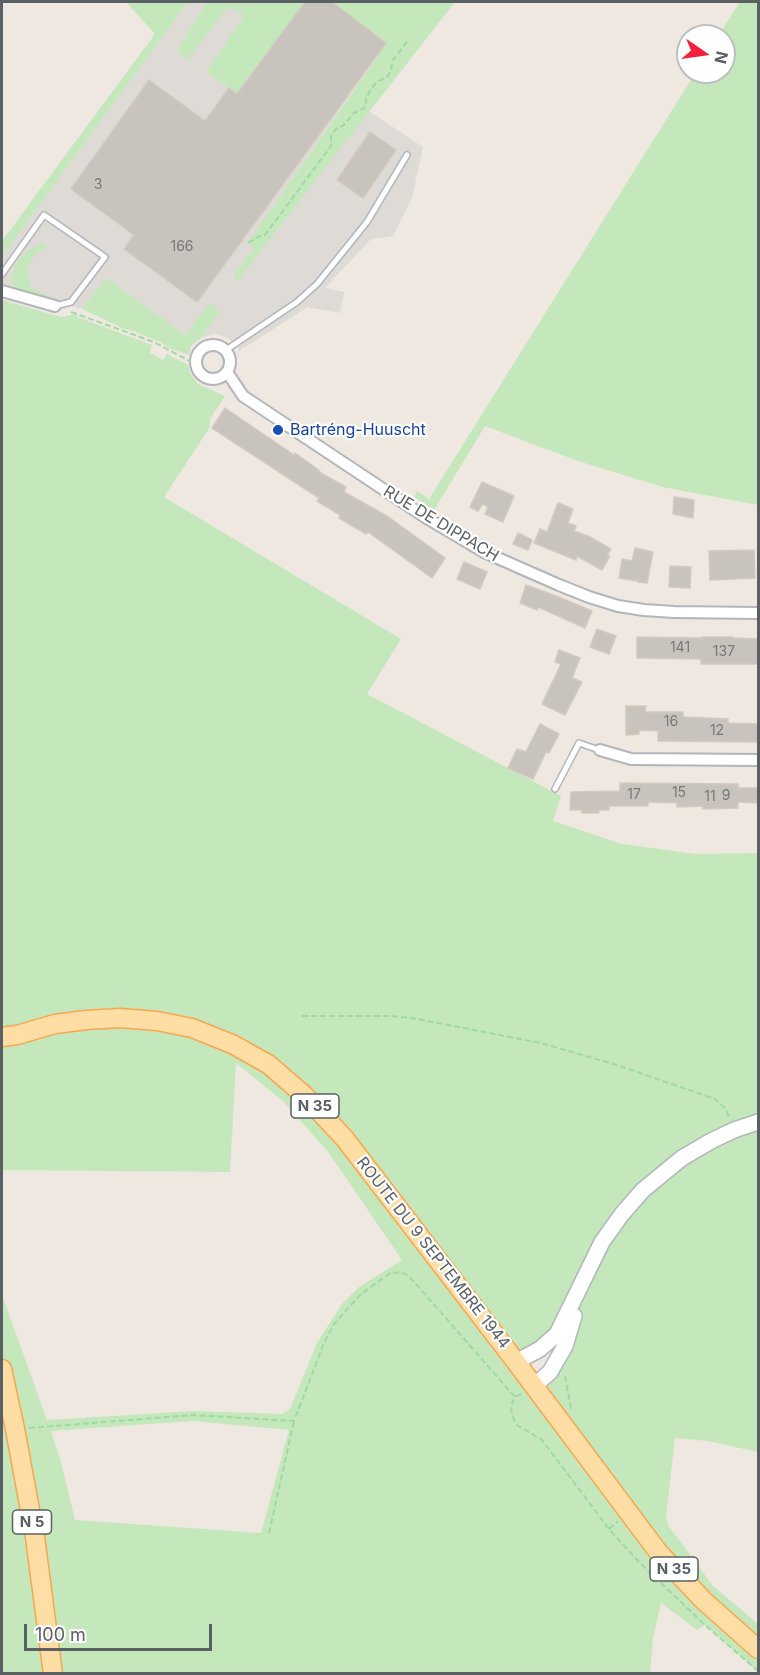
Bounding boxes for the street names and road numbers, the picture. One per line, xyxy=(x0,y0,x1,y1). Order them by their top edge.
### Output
street label: RUE DE DIPPACH xyxy=(380,482,502,566)
road number: N 35 xyxy=(291,1094,339,1118)
street label: ROUTE DU 9 SEPTEMBRE 1944 xyxy=(352,1153,514,1353)
road number: N 5 xyxy=(12,1510,51,1534)
road number: N 35 xyxy=(650,1557,698,1581)

